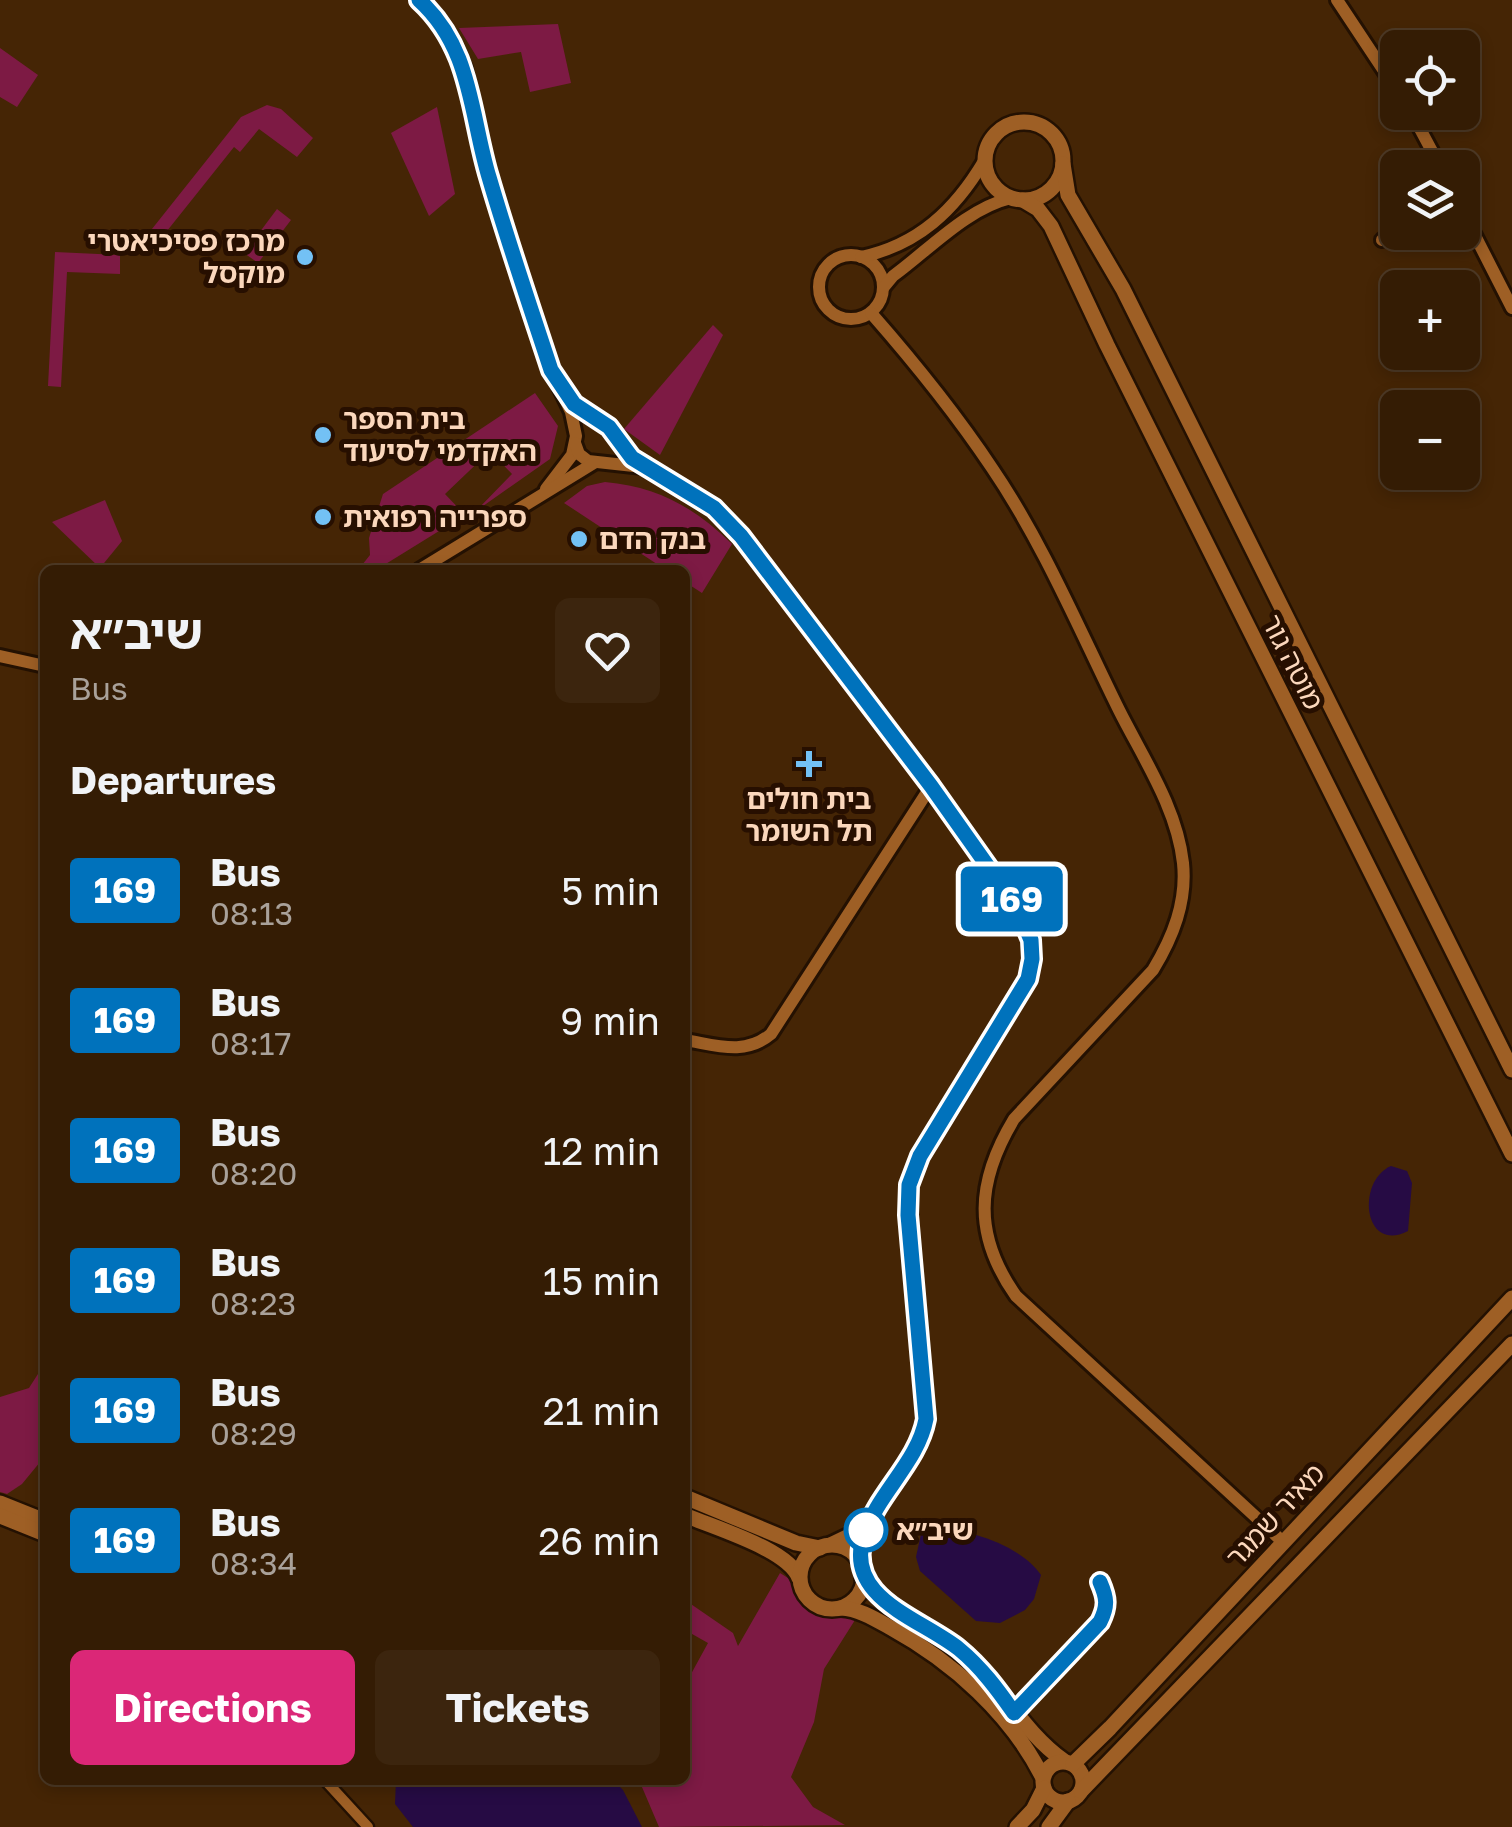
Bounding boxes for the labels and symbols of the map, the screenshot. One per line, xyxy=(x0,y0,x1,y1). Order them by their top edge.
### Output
place label: מרכז פסיכיאטרי מוקסל xyxy=(87,224,285,289)
marker: מרכז פסיכיאטרי מוקסל xyxy=(294,246,316,268)
place label: בית הספר האקדמי לסיעוד xyxy=(343,402,537,467)
marker: בית הספר האקדמי לסיעוד xyxy=(312,424,334,446)
place label: ספרייה רפואית xyxy=(343,500,527,533)
marker: ספרייה רפואית xyxy=(312,506,334,528)
place label: בנק הדם xyxy=(599,522,706,555)
marker: בנק הדם xyxy=(568,528,590,550)
street label: מוטה גור xyxy=(1256,609,1331,715)
marker: בית חולים תל השומר xyxy=(796,751,822,777)
place label: בית חולים תל השומר xyxy=(745,782,873,847)
line badge: 169 xyxy=(954,866,1070,932)
street label: מאיר שמגר xyxy=(1219,1456,1331,1573)
marker: שיב״א xyxy=(845,1509,887,1551)
place label: שיב״א xyxy=(896,1513,974,1546)

